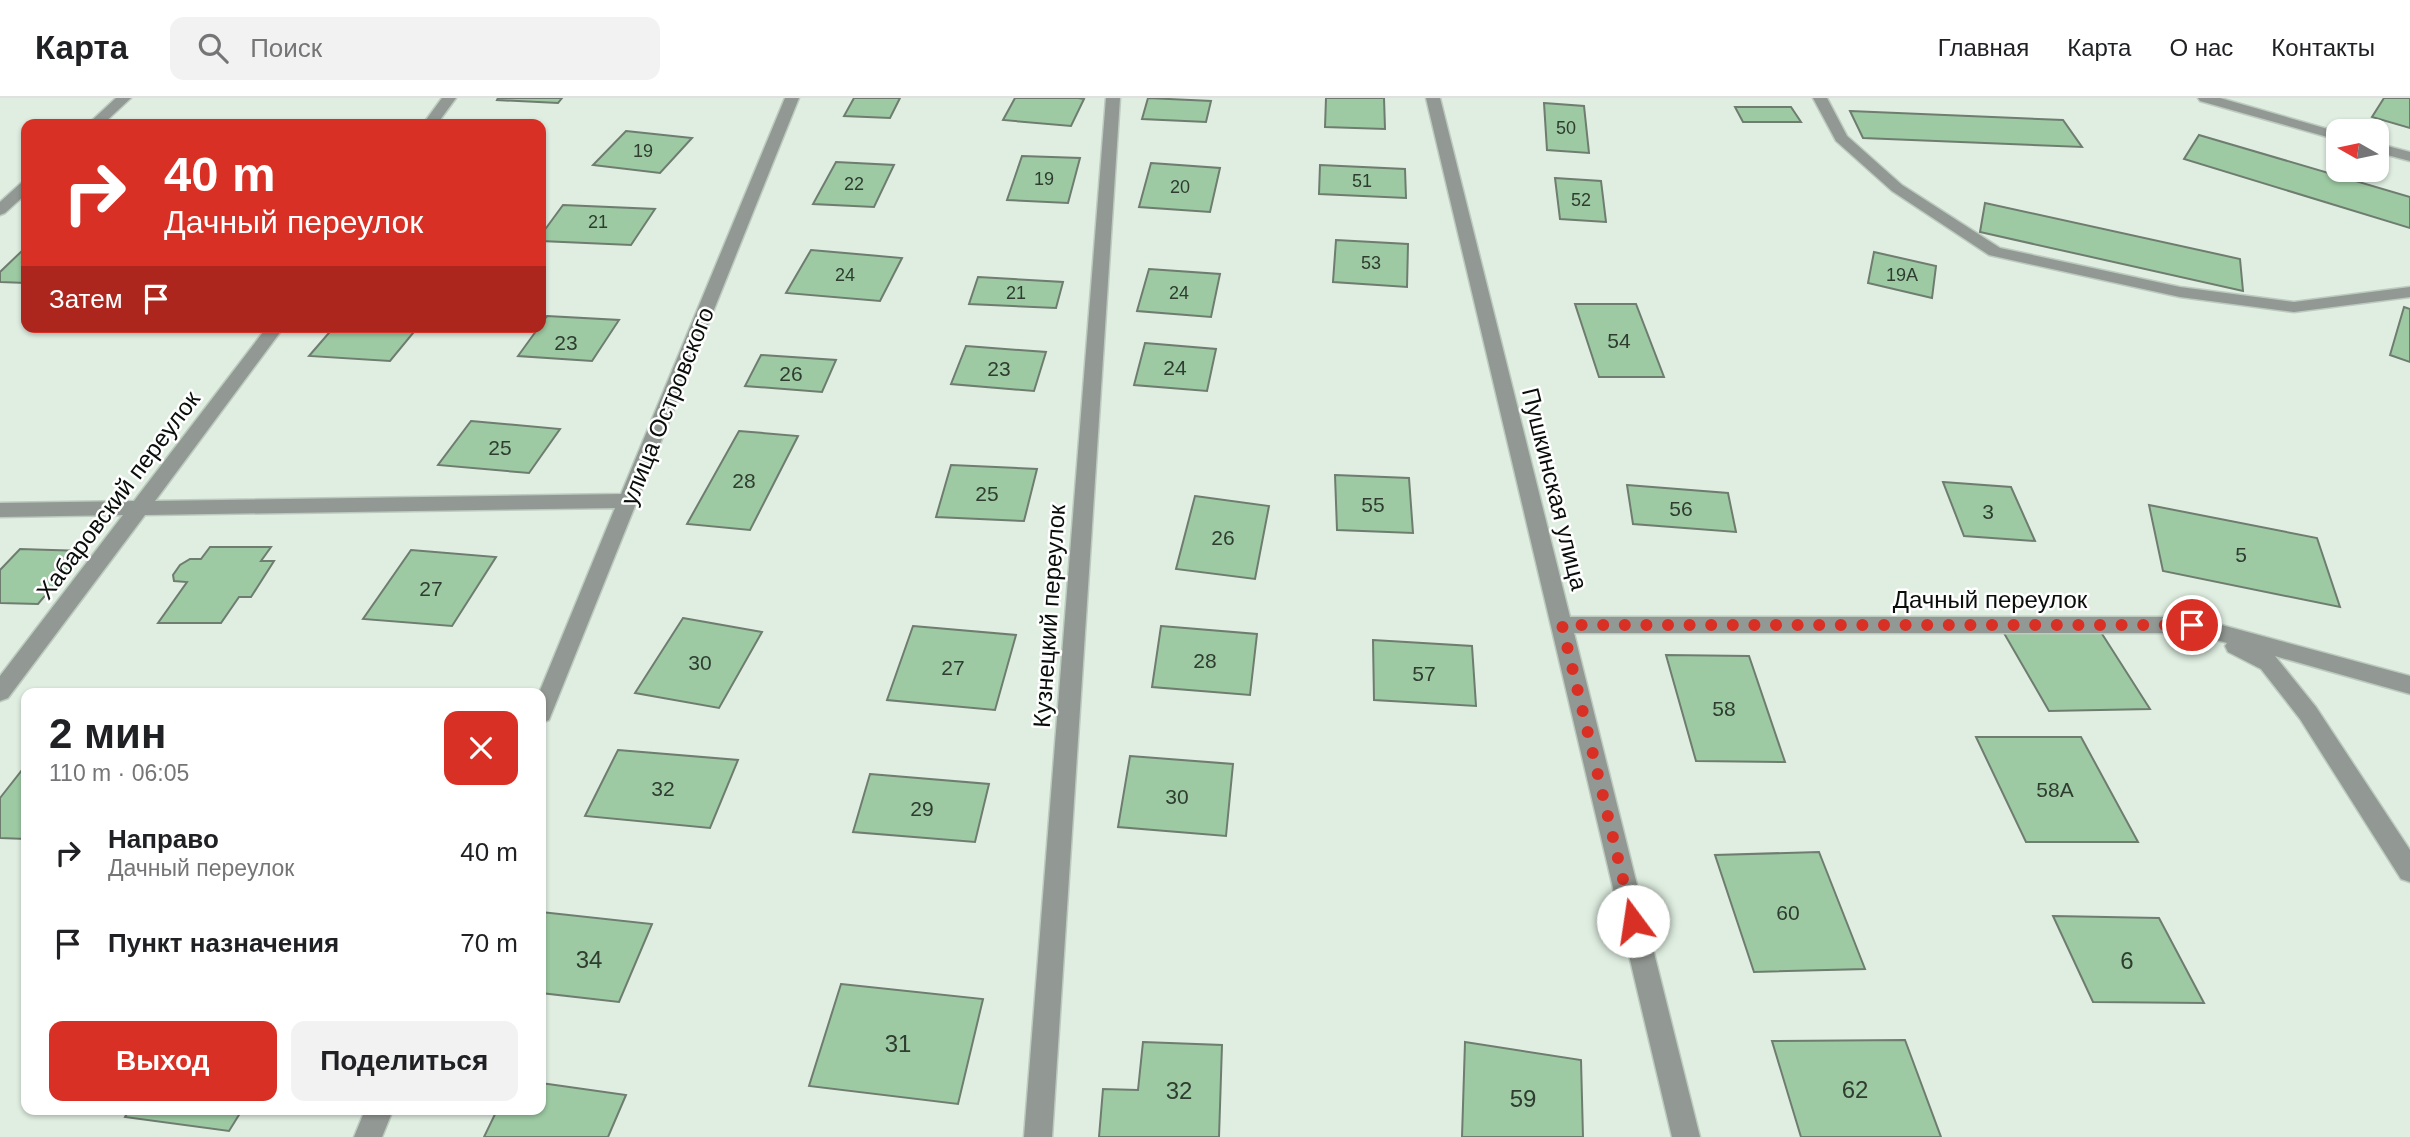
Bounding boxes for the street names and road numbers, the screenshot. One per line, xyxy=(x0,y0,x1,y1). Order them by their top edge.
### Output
street label: улица Островского xyxy=(615,303,719,509)
street label: Хабаровский переулок xyxy=(31,385,205,604)
street label: Пушкинская улица xyxy=(1517,385,1593,594)
street label: Кузнецкий переулок xyxy=(1028,503,1070,729)
street label: Дачный переулок xyxy=(1893,586,2088,613)

